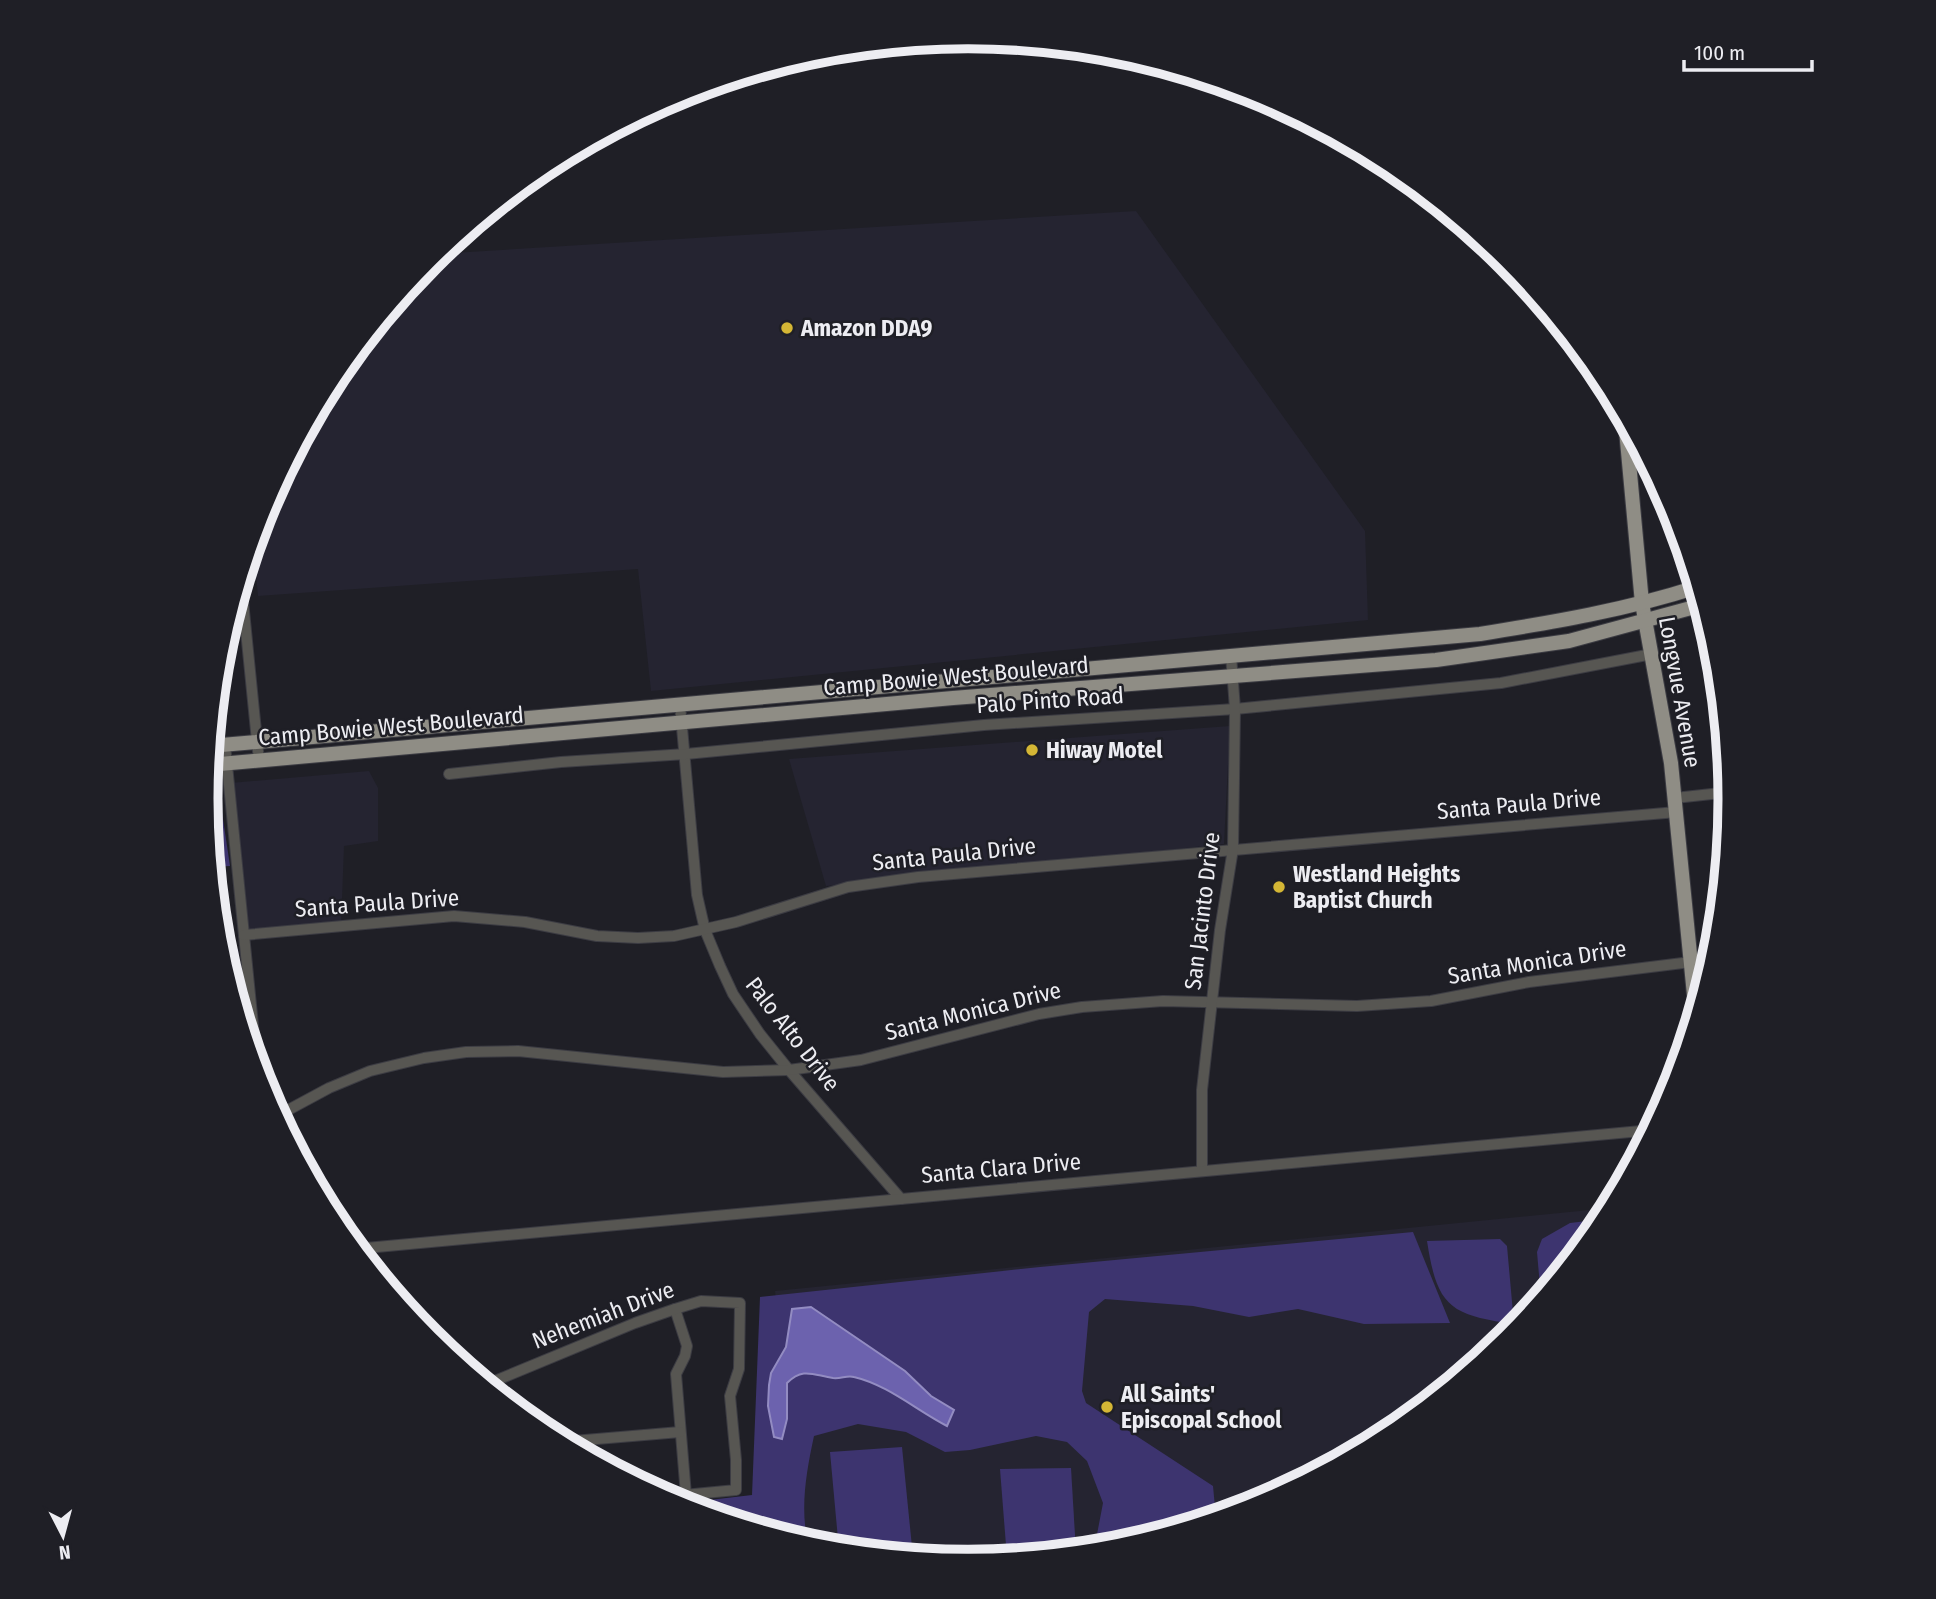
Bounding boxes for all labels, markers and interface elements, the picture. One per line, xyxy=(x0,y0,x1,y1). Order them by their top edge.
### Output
scale bar xyxy=(1684,28,1812,72)
text: 100 m xyxy=(1694,40,1745,66)
place label: Amazon DDA9 xyxy=(800,314,932,342)
marker: Amazon DDA9 xyxy=(779,320,795,336)
street label: Longvue Avenue xyxy=(1653,614,1707,770)
street label: Camp Bowie West Boulevard xyxy=(822,650,1090,702)
street label: Palo Pinto Road xyxy=(975,681,1125,719)
street label: Camp Bowie West Boulevard xyxy=(257,700,525,752)
place label: Hiway Motel xyxy=(1046,736,1163,764)
marker: Hiway Motel xyxy=(1024,742,1040,758)
street label: Santa Paula Drive xyxy=(1436,783,1602,825)
street label: San Jacinto Drive xyxy=(1178,830,1226,992)
street label: Santa Paula Drive xyxy=(871,831,1037,877)
place label: Westland Heights Baptist Church xyxy=(1293,860,1460,914)
marker: Westland Heights Baptist Church xyxy=(1271,879,1287,895)
street label: Santa Paula Drive xyxy=(294,883,460,923)
street label: Santa Monica Drive xyxy=(1446,934,1628,990)
street label: Palo Alto Drive xyxy=(740,971,846,1097)
street label: Santa Monica Drive xyxy=(882,976,1064,1046)
street label: Santa Clara Drive xyxy=(920,1147,1082,1189)
street label: Nehemiah Drive xyxy=(528,1275,678,1355)
place label: All Saints' Episcopal School xyxy=(1120,1380,1282,1434)
marker: All Saints' Episcopal School xyxy=(1099,1399,1115,1415)
north arrow xyxy=(28,1501,98,1571)
text: N xyxy=(58,1540,72,1564)

